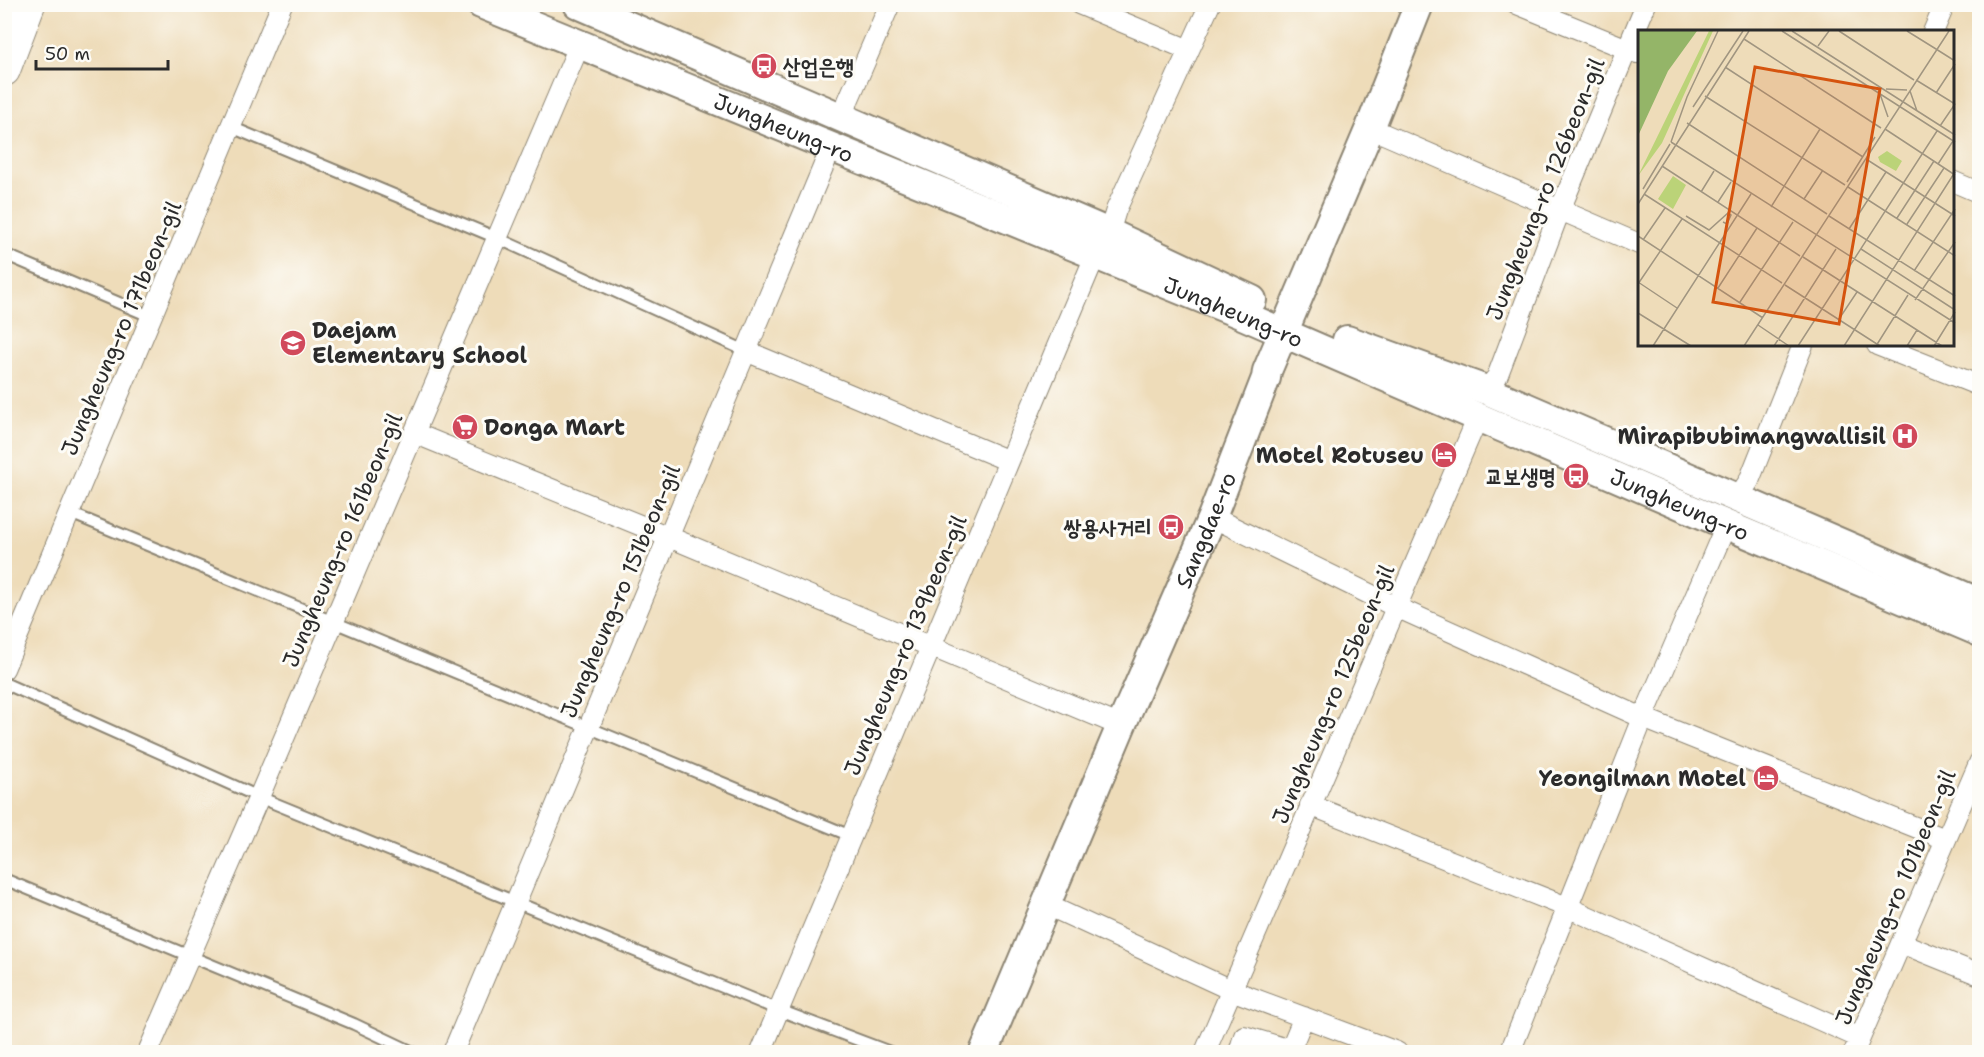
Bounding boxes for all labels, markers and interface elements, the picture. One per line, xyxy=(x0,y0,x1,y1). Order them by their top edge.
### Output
inset map xyxy=(1638,30,1954,346)
scale bar xyxy=(36,33,168,71)
text: 50 m xyxy=(45,42,90,66)
bus stop icon: 산업은행 xyxy=(749,51,779,81)
place label: 산업은행 xyxy=(782,52,854,81)
street label: Jungheung-ro 126beon-gil xyxy=(1479,53,1612,325)
street label: Jungheung-ro xyxy=(709,87,858,170)
street label: Jungheung-ro 171beon-gil xyxy=(55,196,188,460)
street label: Jungheung-ro xyxy=(1159,270,1307,355)
place label: Daejam Elementary School xyxy=(312,316,528,370)
school or university icon: Daejam Elementary School xyxy=(278,328,308,358)
street label: Jungheung-ro 161beon-gil xyxy=(276,408,409,672)
supermarket icon: Donga Mart xyxy=(450,412,480,442)
place label: Donga Mart xyxy=(484,413,625,442)
hospital icon: Mirapibubimangwallisil xyxy=(1890,421,1920,451)
place label: Mirapibubimangwallisil xyxy=(1618,422,1886,451)
hotel icon: Motel Rotuseu xyxy=(1429,440,1459,470)
place label: Motel Rotuseu xyxy=(1256,441,1424,470)
street label: Jungheung-ro 151beon-gil xyxy=(554,460,687,722)
bus stop icon: 교보생명 xyxy=(1561,461,1591,491)
place label: 교보생명 xyxy=(1485,462,1556,491)
street label: Jungheung-ro xyxy=(1606,462,1753,548)
street label: Sangdae-ro xyxy=(1169,468,1243,593)
street label: Jungheung-ro 139beon-gil xyxy=(837,510,974,780)
bus stop icon: 쌍용사거리 xyxy=(1156,512,1186,542)
place label: 쌍용사거리 xyxy=(1063,513,1152,542)
street label: Jungheung-ro 125beon-gil xyxy=(1266,560,1401,828)
hotel icon: Yeongilman Motel xyxy=(1751,763,1781,793)
place label: Yeongilman Motel xyxy=(1539,764,1746,793)
street label: Jungheung-ro 101beon-gil xyxy=(1828,765,1963,1029)

